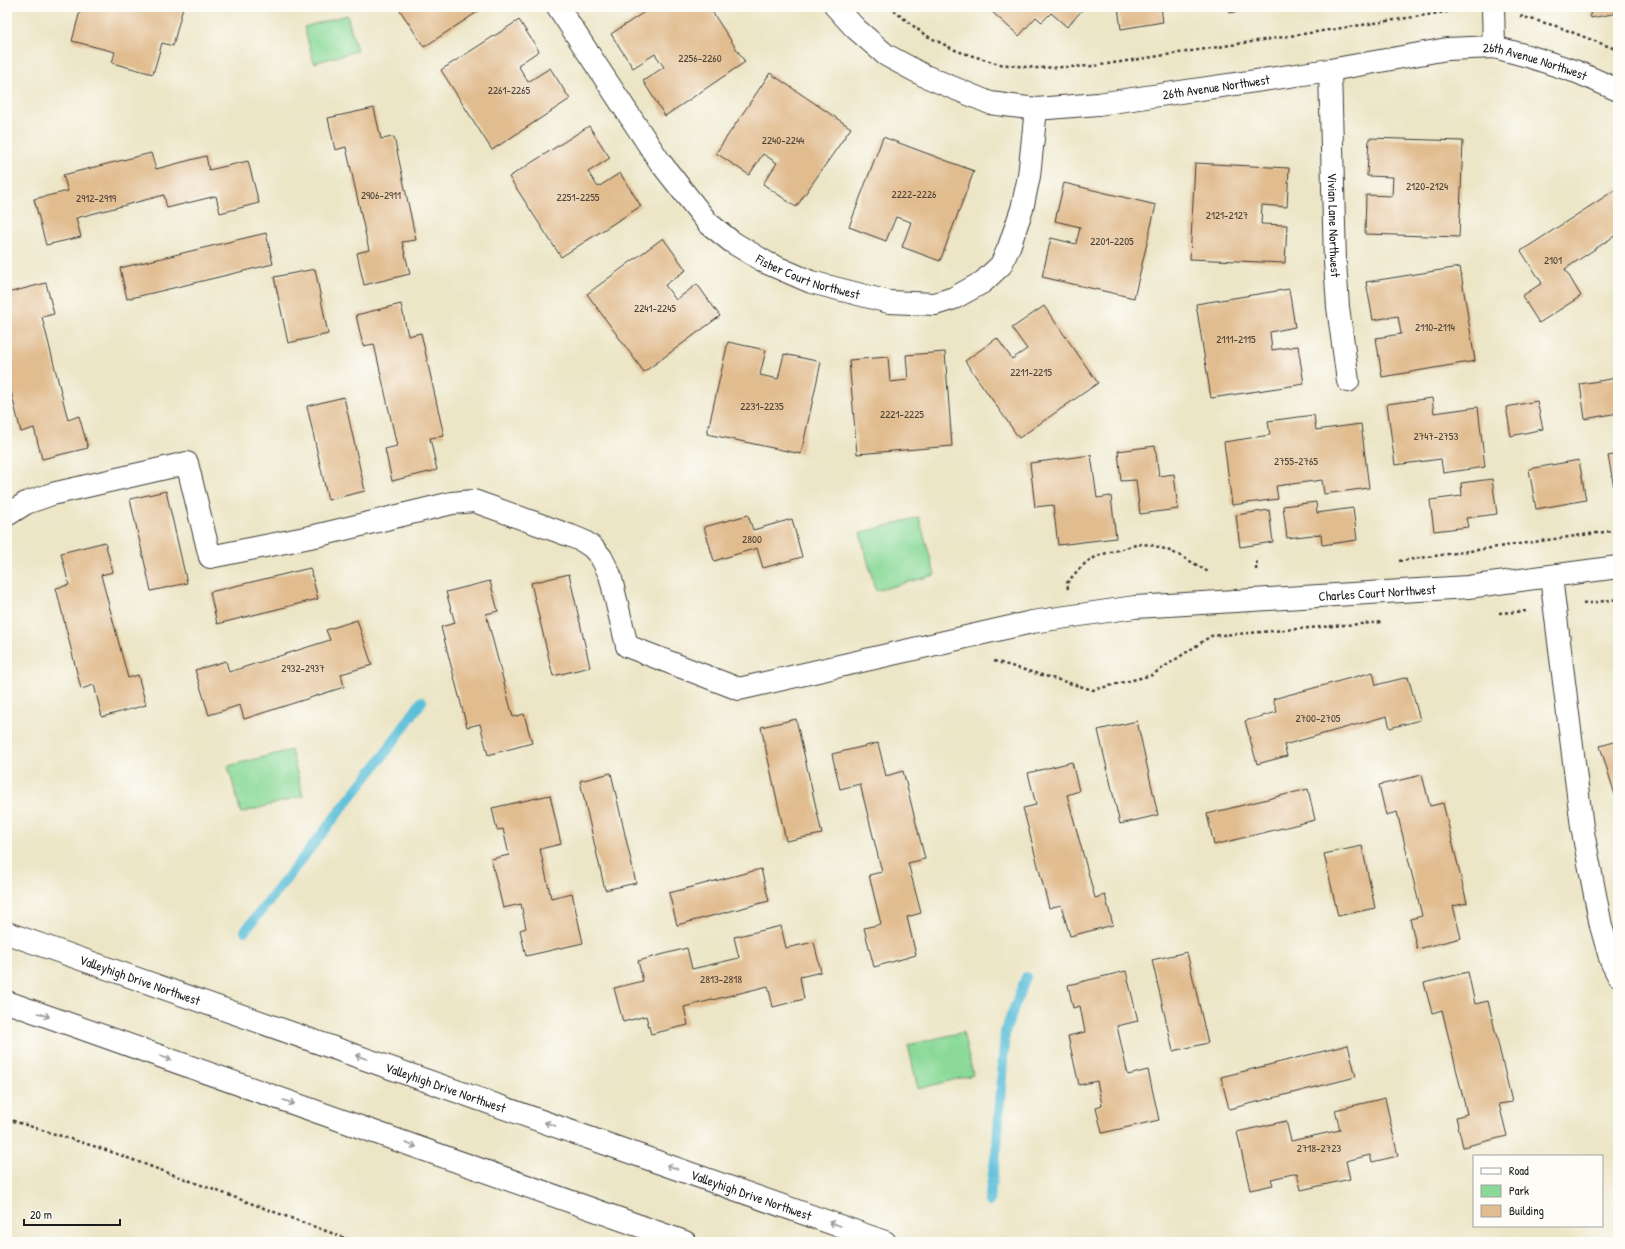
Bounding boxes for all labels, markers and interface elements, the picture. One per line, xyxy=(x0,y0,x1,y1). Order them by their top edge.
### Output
street label: 26th Avenue Northwest xyxy=(1482,38,1590,85)
house number: 2256-2260 xyxy=(678,51,722,65)
street label: 26th Avenue Northwest xyxy=(1161,70,1271,103)
house number: 2261-2265 xyxy=(488,83,531,97)
house number: 2240-2244 xyxy=(762,133,804,147)
street label: Vivian Lane Northwest xyxy=(1324,173,1345,278)
house number: 2120-2124 xyxy=(1406,179,1448,193)
house number: 2222-2226 xyxy=(892,187,937,201)
house number: 2906-2911 xyxy=(361,188,401,202)
house number: 2251-2255 xyxy=(557,190,600,204)
house number: 2912-2919 xyxy=(76,191,116,205)
house number: 2121-2127 xyxy=(1206,208,1248,222)
house number: 2201-2205 xyxy=(1090,234,1134,248)
street label: Fisher Court Northwest xyxy=(752,249,862,303)
house number: 2101 xyxy=(1544,253,1562,267)
house number: 2241-2245 xyxy=(634,301,676,315)
house number: 2110-2114 xyxy=(1415,320,1455,334)
house number: 2111-2115 xyxy=(1216,332,1256,346)
house number: 2211-2215 xyxy=(1010,365,1052,379)
house number: 2231-2235 xyxy=(740,399,784,413)
house number: 2221-2225 xyxy=(880,407,924,421)
house number: 2747-2753 xyxy=(1414,429,1458,443)
house number: 2755-2765 xyxy=(1274,454,1318,468)
house number: 2800 xyxy=(742,532,762,546)
street label: Charles Court Northwest xyxy=(1318,580,1437,605)
house number: 2932-2937 xyxy=(281,661,325,675)
house number: 2700-2705 xyxy=(1295,711,1341,725)
street label: Valleyhigh Drive Northwest xyxy=(77,950,203,1010)
house number: 2813-2818 xyxy=(700,972,742,986)
one-way arrow xyxy=(37,1011,49,1019)
one-way arrow xyxy=(356,1053,368,1061)
one-way arrow xyxy=(160,1055,173,1062)
street label: Valleyhigh Drive Northwest xyxy=(383,1058,509,1117)
one-way arrow xyxy=(282,1098,294,1106)
one-way arrow xyxy=(543,1120,556,1127)
house number: 2718-2723 xyxy=(1297,1141,1341,1155)
one-way arrow xyxy=(405,1142,418,1149)
legend xyxy=(1473,1155,1603,1227)
text: Road xyxy=(1509,1162,1529,1179)
one-way arrow xyxy=(666,1163,679,1170)
street label: Valleyhigh Drive Northwest xyxy=(688,1165,815,1225)
text: Park xyxy=(1509,1182,1529,1199)
scale bar xyxy=(24,1201,120,1227)
text: Building xyxy=(1509,1202,1544,1219)
text: 20 m xyxy=(30,1206,52,1223)
one-way arrow xyxy=(829,1220,841,1228)

